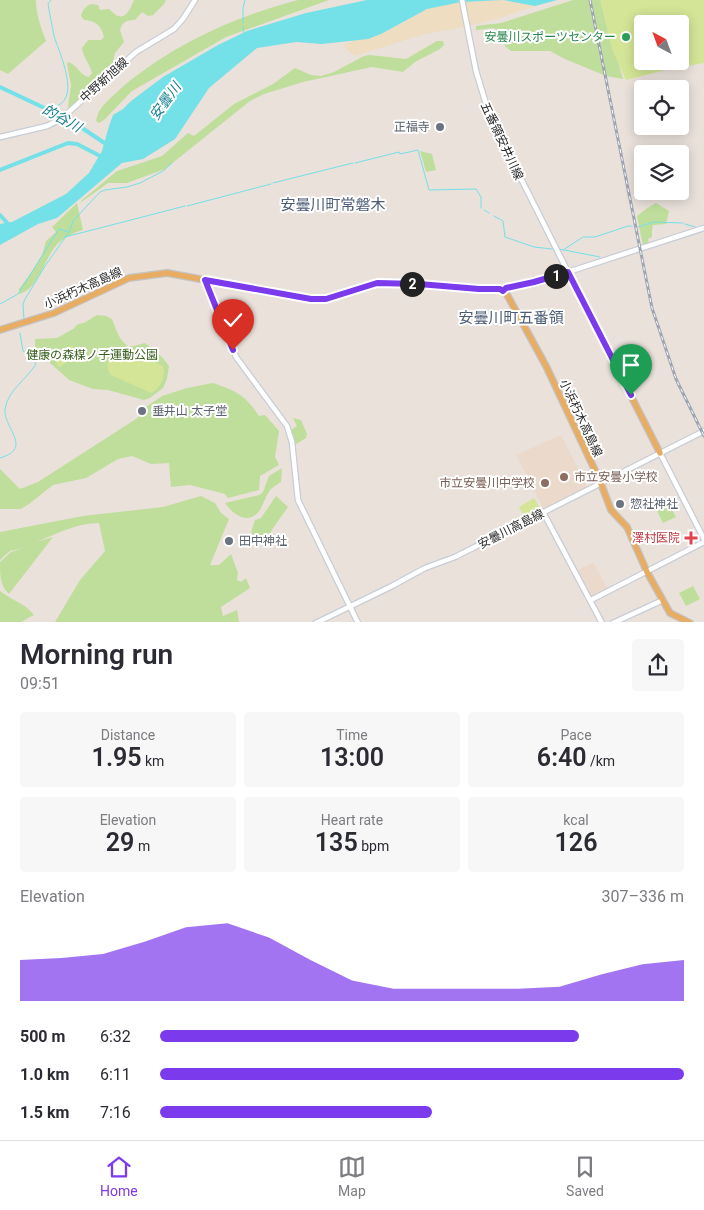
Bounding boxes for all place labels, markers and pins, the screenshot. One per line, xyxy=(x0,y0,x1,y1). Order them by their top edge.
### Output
place label: 安曇川スポーツセンター xyxy=(484,30,616,44)
marker: 安曇川スポーツセンター xyxy=(620,31,632,43)
place label: 正福寺 xyxy=(394,120,430,134)
marker: 正福寺 xyxy=(434,121,446,133)
pin: 1 xyxy=(544,264,568,288)
pin: 2 xyxy=(400,272,424,296)
pin xyxy=(212,299,254,350)
pin xyxy=(610,344,652,395)
place label: 垂井山 太子堂 xyxy=(152,404,227,418)
marker: 垂井山 太子堂 xyxy=(136,405,148,417)
place label: 市立安曇小学校 xyxy=(574,470,658,484)
marker: 市立安曇小学校 xyxy=(558,471,570,483)
place label: 市立安曇川中学校 xyxy=(439,476,535,490)
marker: 市立安曇川中学校 xyxy=(539,477,551,489)
place label: 惣社神社 xyxy=(630,497,678,511)
marker: 惣社神社 xyxy=(614,498,626,510)
place label: 澤村医院 xyxy=(632,531,680,545)
marker: 澤村医院 xyxy=(684,531,698,545)
place label: 田中神社 xyxy=(239,534,287,548)
marker: 田中神社 xyxy=(223,535,235,547)

